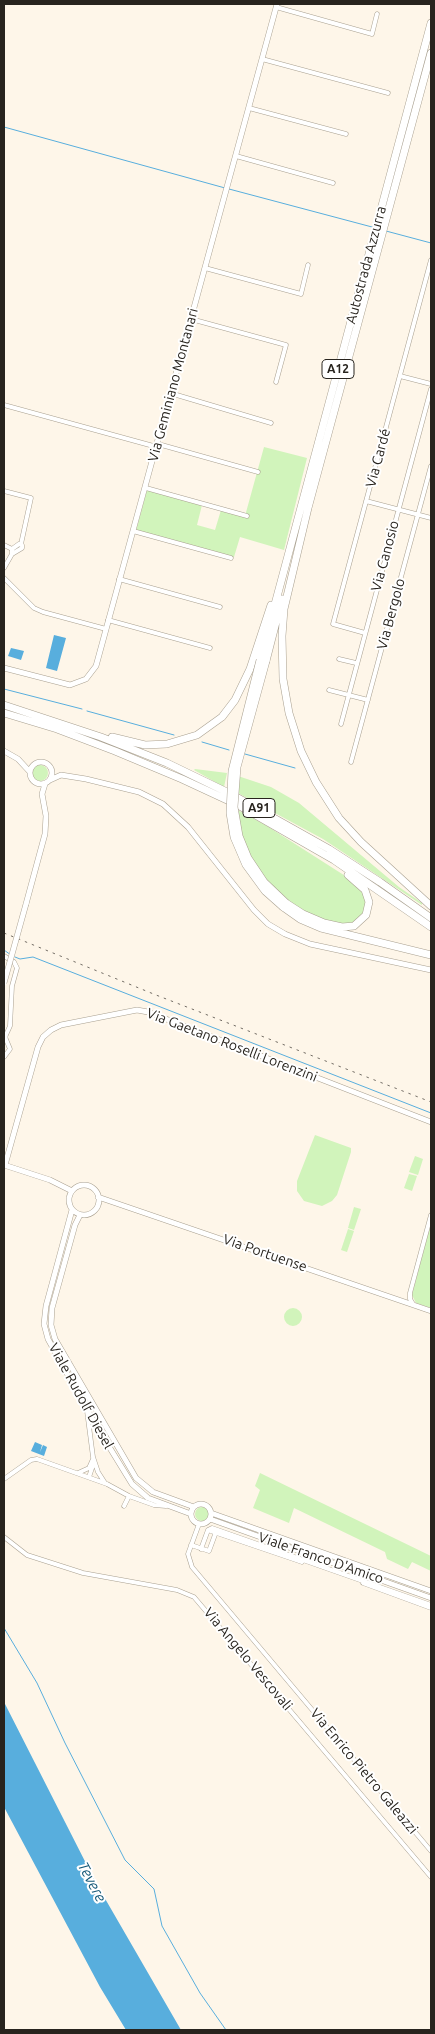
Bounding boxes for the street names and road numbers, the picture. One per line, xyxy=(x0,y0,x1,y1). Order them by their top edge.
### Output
street label: Autostrada Azzurra xyxy=(342,204,390,326)
street label: Via Geminiano Montanari xyxy=(144,306,202,464)
road number: A12 xyxy=(322,359,354,378)
street label: Via Cardé xyxy=(362,427,394,489)
street label: Via Canosio xyxy=(367,519,403,593)
street label: Via Bergolo xyxy=(373,576,409,652)
road number: A91 xyxy=(243,798,275,818)
street label: Via Gaetano Roselli Lorenzini xyxy=(144,1005,320,1085)
street label: Via Portuense xyxy=(221,1231,309,1275)
street label: Viale Rudolf Diesel xyxy=(45,1340,117,1452)
street label: Viale Franco D'Amico xyxy=(256,1529,386,1587)
street label: Via Angelo Vescovali xyxy=(200,1604,296,1714)
street label: Via Enrico Pietro Galeazzi xyxy=(307,1705,421,1837)

